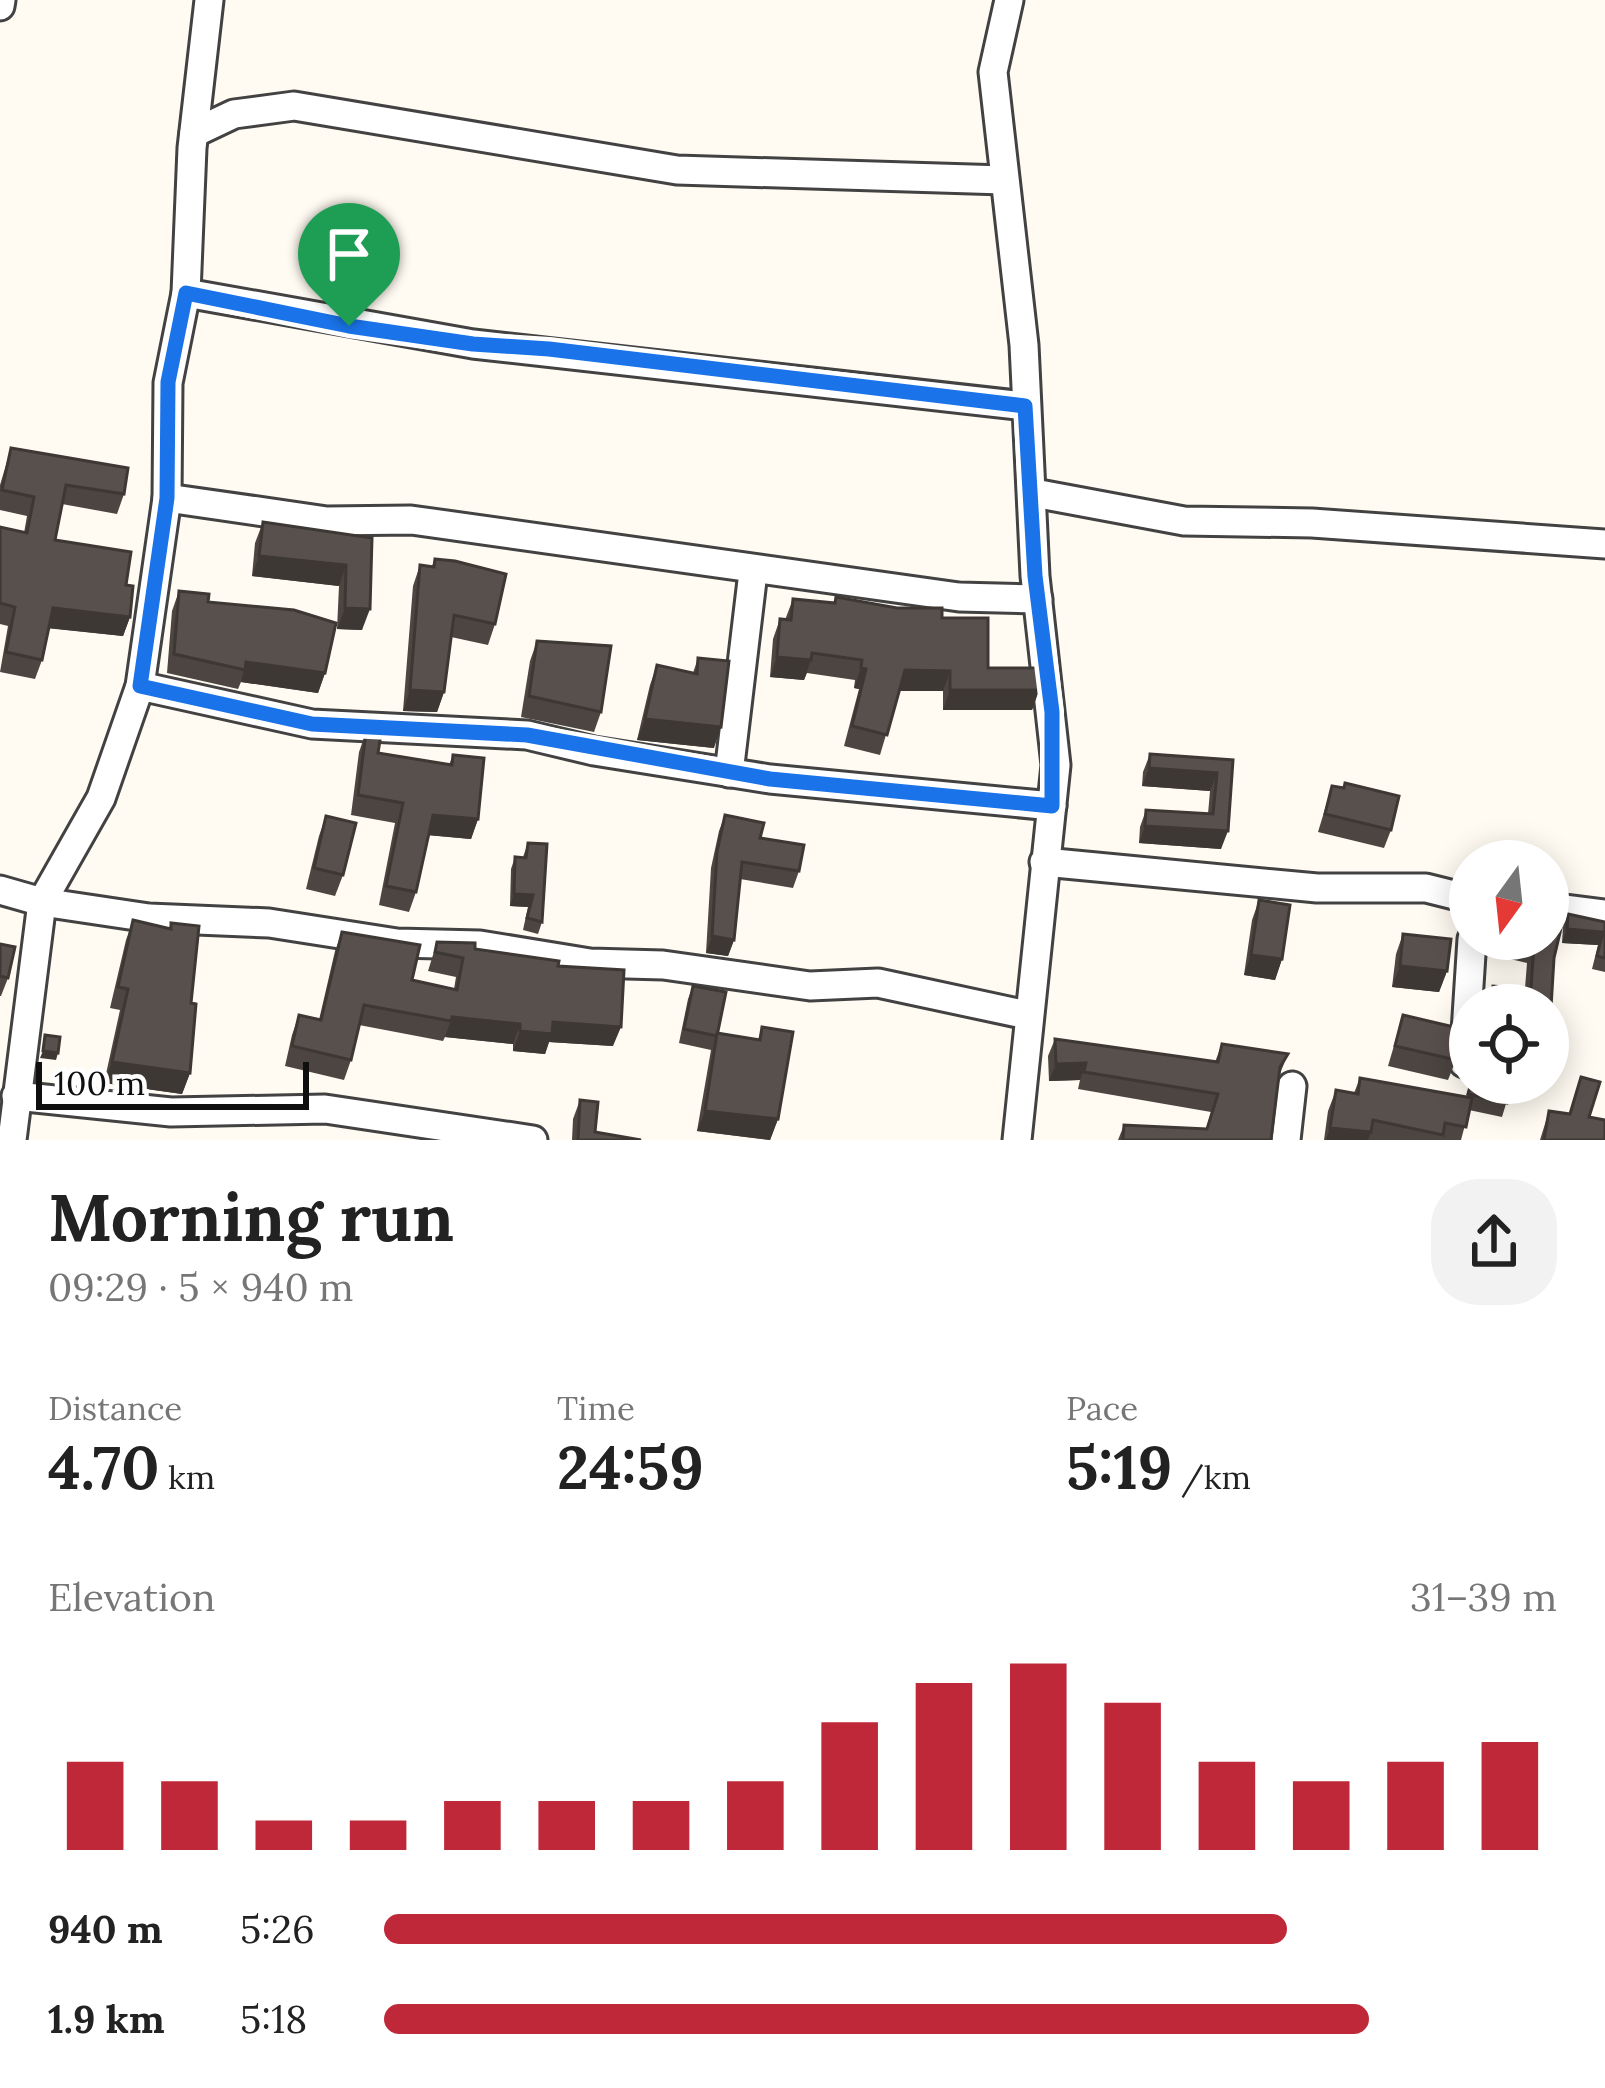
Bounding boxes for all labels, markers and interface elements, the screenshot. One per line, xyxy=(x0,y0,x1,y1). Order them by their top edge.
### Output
pin xyxy=(298,203,400,326)
icon: arrive xyxy=(316,221,382,287)
north arrow xyxy=(1449,840,1569,960)
map controls xyxy=(1449,840,1569,1104)
button: locate xyxy=(1449,984,1569,1104)
scale bar xyxy=(36,1056,309,1109)
text: 100 m xyxy=(54,1062,145,1104)
text: Morning run xyxy=(48,1175,454,1259)
button: share xyxy=(1431,1179,1557,1305)
text: 09:29 · 5 × 940 m xyxy=(48,1262,354,1312)
text: Distance xyxy=(48,1387,182,1429)
text: Time xyxy=(557,1387,635,1429)
text: Pace xyxy=(1066,1387,1138,1429)
text: 4.70 xyxy=(48,1429,159,1505)
text: 24:59 xyxy=(557,1429,704,1505)
text: 5:19 xyxy=(1066,1429,1172,1505)
text: km xyxy=(159,1456,215,1498)
text: /km xyxy=(1172,1456,1251,1498)
text: Elevation xyxy=(48,1572,216,1622)
text: 31–39 m xyxy=(1410,1572,1557,1622)
text: 940 m xyxy=(48,1904,163,1954)
text: 5:26 xyxy=(240,1904,315,1954)
text: 1.9 km xyxy=(48,1994,165,2044)
text: 5:18 xyxy=(240,1994,307,2044)

